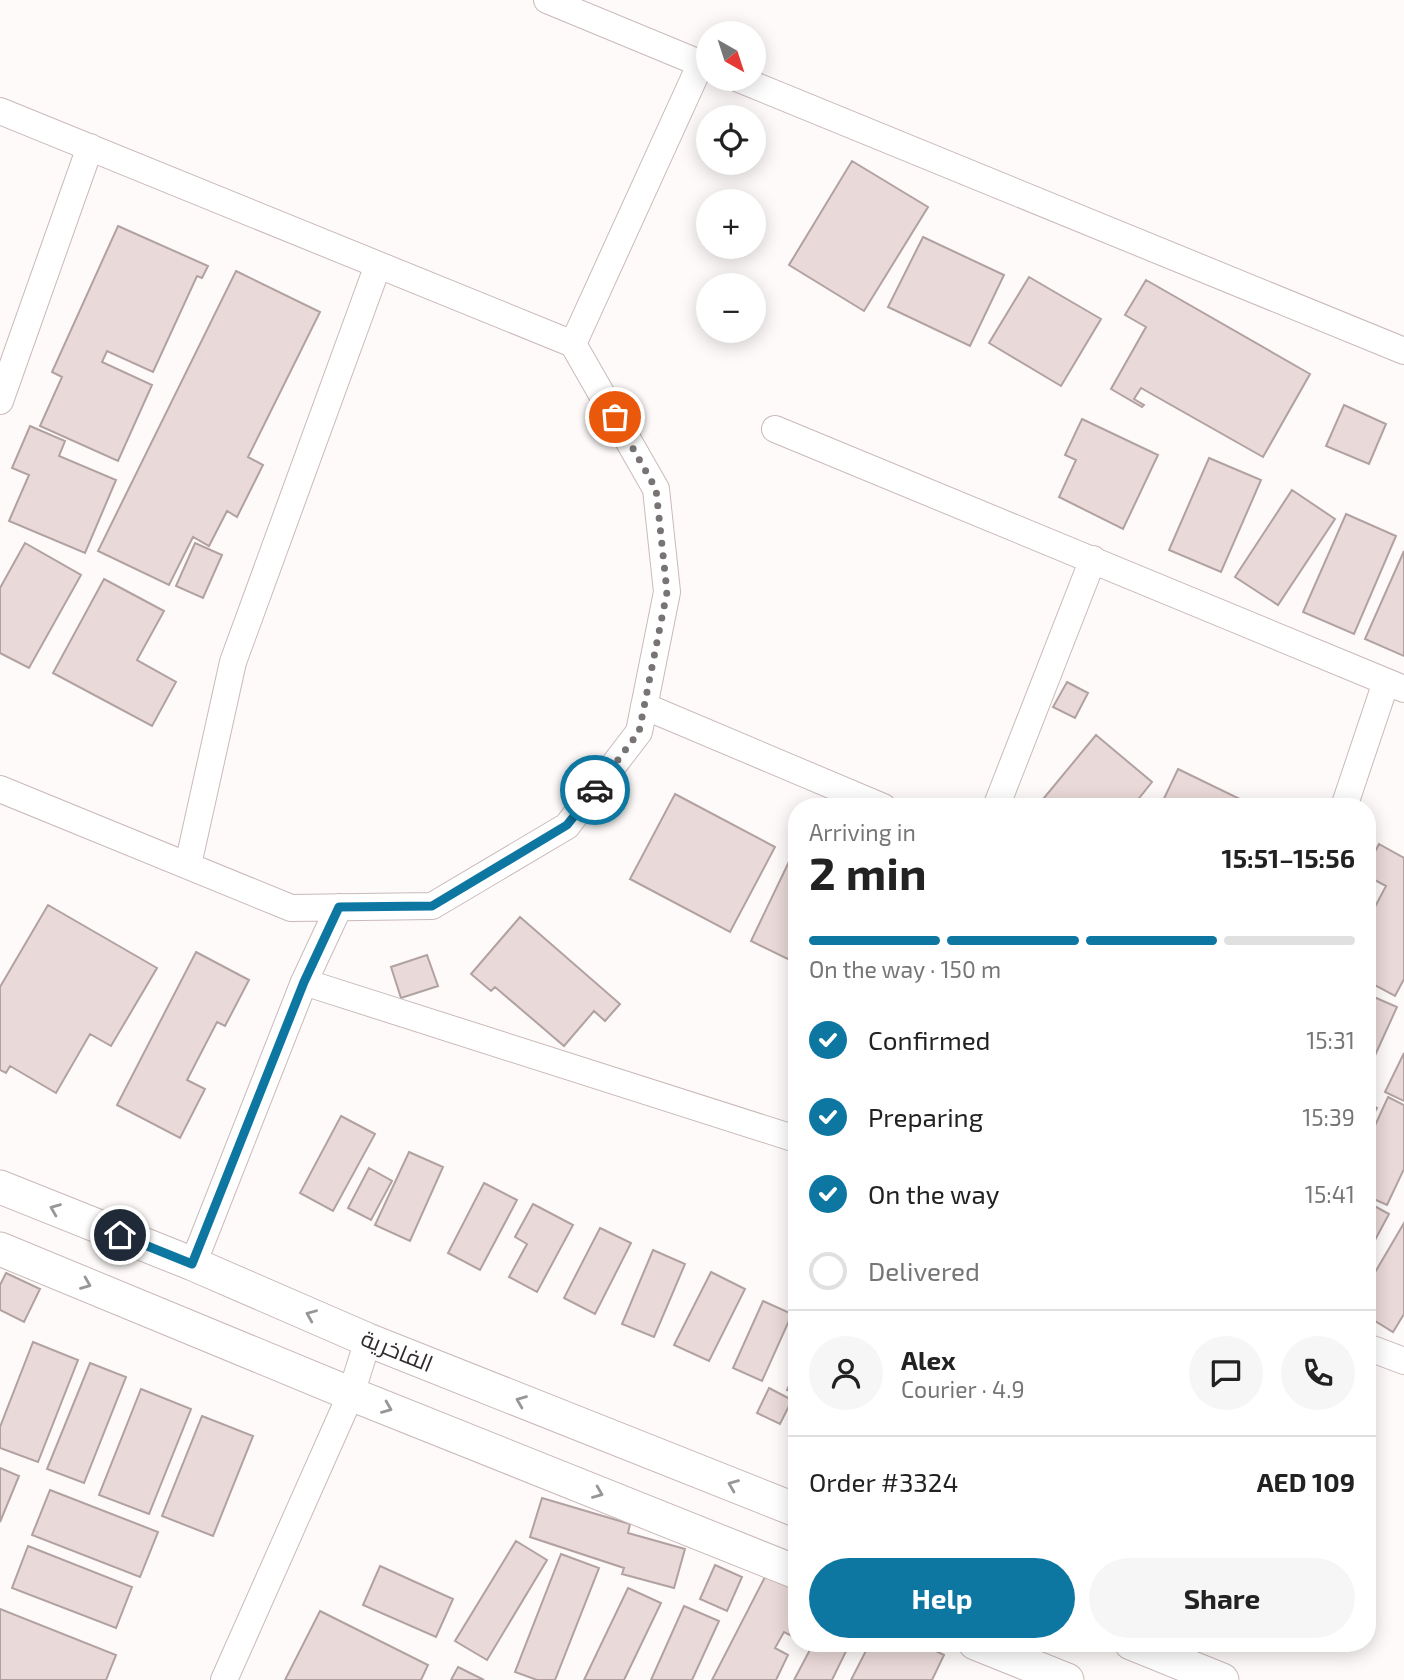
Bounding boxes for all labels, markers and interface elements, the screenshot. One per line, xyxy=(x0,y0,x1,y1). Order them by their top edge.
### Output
north arrow xyxy=(696,21,766,91)
map controls xyxy=(696,21,766,343)
button: locate xyxy=(696,105,766,175)
button: + xyxy=(696,189,766,259)
button: − xyxy=(696,273,766,343)
pin xyxy=(585,387,645,447)
icon: bag xyxy=(596,398,634,436)
courier xyxy=(560,755,630,825)
icon: car xyxy=(576,771,614,809)
text: Arriving in xyxy=(809,818,916,846)
text: 15:51–15:56 xyxy=(1221,842,1355,873)
text: 2 min xyxy=(809,844,927,899)
text: On the way · 150 m xyxy=(809,955,1001,983)
icon: check xyxy=(809,1021,847,1059)
text: Confirmed xyxy=(868,1024,991,1055)
text: 15:31 xyxy=(1306,1026,1355,1054)
icon: check xyxy=(809,1098,847,1136)
text: Preparing xyxy=(868,1101,983,1132)
text: 15:39 xyxy=(1302,1103,1355,1131)
icon: check xyxy=(809,1175,847,1213)
text: On the way xyxy=(868,1178,999,1209)
text: 15:41 xyxy=(1305,1180,1355,1208)
one-way arrow xyxy=(50,1203,63,1217)
pin xyxy=(90,1205,150,1265)
icon: home xyxy=(101,1216,139,1254)
text: Delivered xyxy=(868,1255,980,1286)
one-way arrow xyxy=(79,1276,91,1290)
one-way arrow xyxy=(305,1310,317,1324)
street label: الفاخرية xyxy=(357,1323,437,1377)
button: person xyxy=(809,1336,883,1410)
button: chat xyxy=(1189,1336,1263,1410)
button: phone xyxy=(1281,1336,1355,1410)
text: Alex xyxy=(901,1344,956,1375)
text: Courier · 4.9 xyxy=(901,1375,1025,1403)
one-way arrow xyxy=(516,1396,528,1410)
one-way arrow xyxy=(380,1400,392,1414)
text: Order #3324 xyxy=(809,1466,958,1497)
text: AED 109 xyxy=(1257,1466,1355,1497)
one-way arrow xyxy=(727,1479,739,1493)
one-way arrow xyxy=(591,1484,603,1498)
button: Help xyxy=(809,1558,1075,1638)
button: Share xyxy=(1089,1558,1355,1638)

